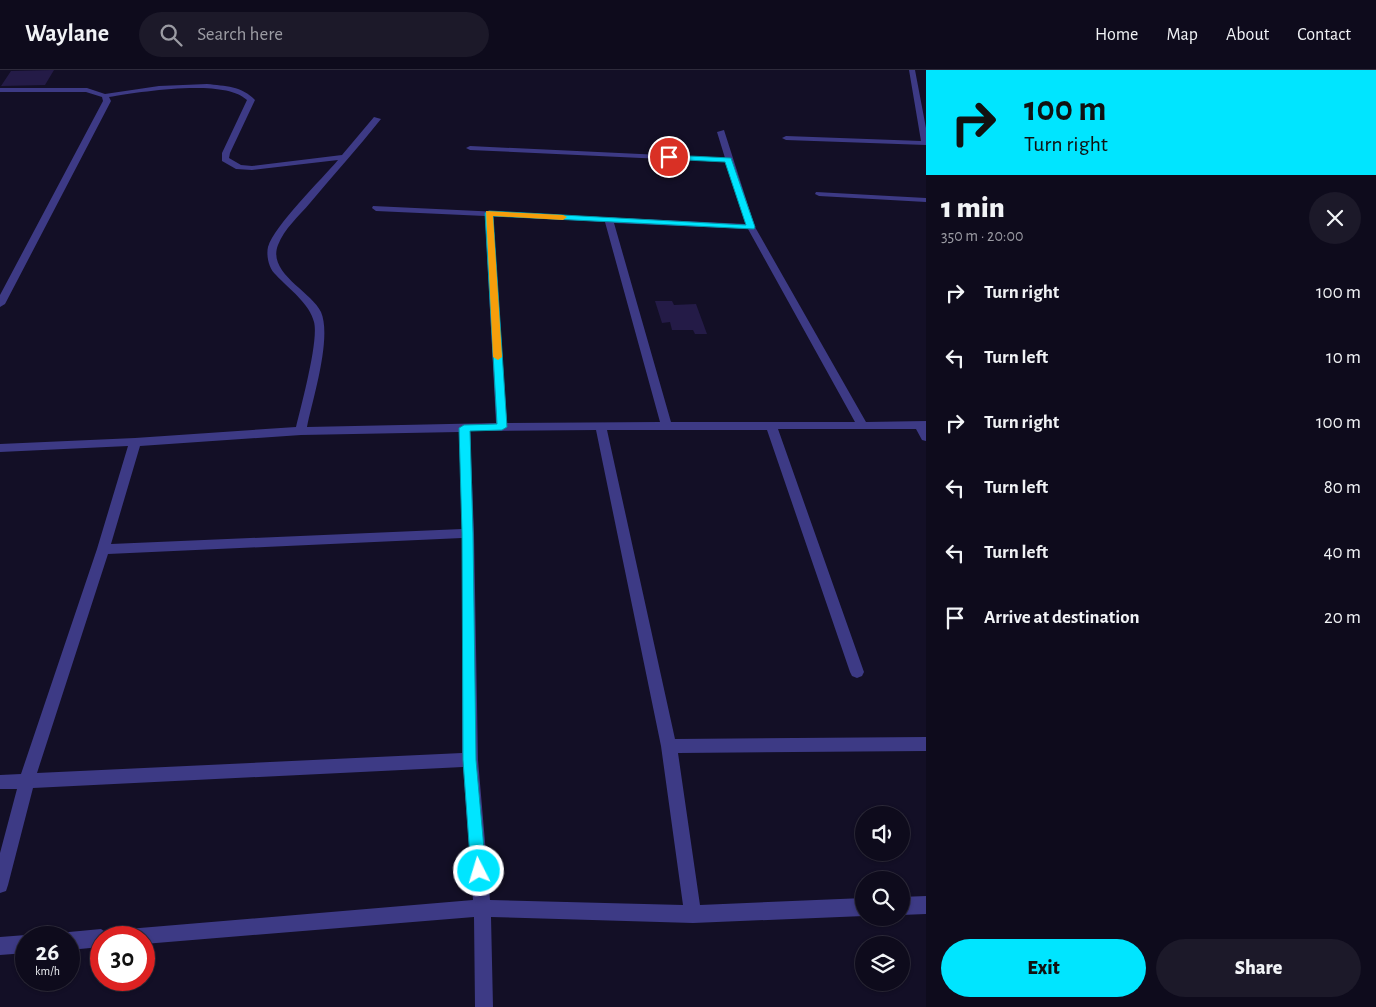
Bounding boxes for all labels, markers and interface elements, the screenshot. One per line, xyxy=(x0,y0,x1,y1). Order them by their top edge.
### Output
search box xyxy=(139,12,489,57)
icon: search xyxy=(157,21,185,49)
text: Waylane xyxy=(25,22,109,46)
text: Search here xyxy=(197,25,283,44)
text: Home xyxy=(1095,26,1138,44)
text: Map xyxy=(1166,26,1198,44)
text: About xyxy=(1226,26,1269,44)
text: Contact xyxy=(1297,26,1351,44)
icon: right xyxy=(941,90,1006,155)
text: 100 m xyxy=(1024,92,1107,127)
text: Turn right xyxy=(1024,133,1108,155)
pin xyxy=(648,136,690,178)
icon: arrive xyxy=(655,143,683,171)
button: close xyxy=(1309,192,1361,244)
text: 1 min xyxy=(941,193,1005,223)
text: 350 m · 20:00 xyxy=(941,228,1023,244)
icon: right xyxy=(941,279,969,307)
text: Turn right xyxy=(984,283,1059,302)
text: 100 m xyxy=(1316,283,1361,302)
icon: left xyxy=(941,344,969,372)
text: Turn left xyxy=(984,348,1048,367)
text: 10 m xyxy=(1326,348,1361,367)
icon: right xyxy=(941,409,969,437)
text: Turn right xyxy=(984,413,1059,432)
text: 100 m xyxy=(1316,413,1361,432)
icon: left xyxy=(941,474,969,502)
text: Turn left xyxy=(984,478,1048,497)
text: 80 m xyxy=(1324,478,1361,497)
icon: left xyxy=(941,539,969,567)
text: Turn left xyxy=(984,543,1048,562)
text: 40 m xyxy=(1323,543,1361,562)
icon: arrive xyxy=(941,604,969,632)
text: Arrive at destination xyxy=(984,608,1140,627)
text: 20 m xyxy=(1324,608,1361,627)
map controls xyxy=(855,806,910,991)
button: sound xyxy=(855,806,910,861)
position arrow xyxy=(452,844,504,896)
button: search xyxy=(855,871,910,926)
speed limit sign: 30 xyxy=(90,926,155,991)
button: layers xyxy=(855,936,910,991)
button: Exit xyxy=(941,939,1146,997)
button: Share xyxy=(1156,939,1361,997)
text: 26 xyxy=(36,940,59,965)
text: km/h xyxy=(35,965,60,977)

